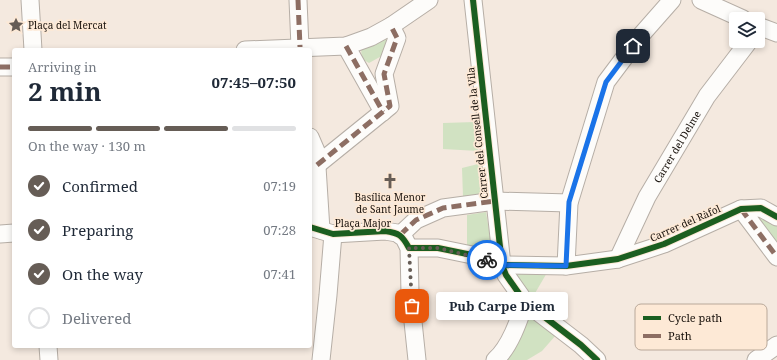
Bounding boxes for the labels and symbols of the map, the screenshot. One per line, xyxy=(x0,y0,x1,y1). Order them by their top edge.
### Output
place icon: Plaça del Mercat xyxy=(7,16,25,34)
place label: Plaça del Mercat xyxy=(28,18,107,32)
pin xyxy=(616,29,650,63)
street label: Carrer del Consell de la Vila xyxy=(463,66,491,199)
street label: Carrer del Delme xyxy=(650,108,704,185)
church icon: Basílica Menor de Sant Jaume xyxy=(381,172,399,190)
place label: Basílica Menor de Sant Jaume xyxy=(355,190,426,216)
street label: Carrer del Ràfol xyxy=(648,201,722,245)
street label: Plaça Major xyxy=(335,216,391,230)
courier xyxy=(467,240,507,280)
pin xyxy=(395,289,429,323)
callout: Pub Carpe Diem xyxy=(436,292,568,320)
legend xyxy=(635,304,767,350)
text: Cycle path xyxy=(668,310,722,325)
text: Path xyxy=(668,328,692,343)

